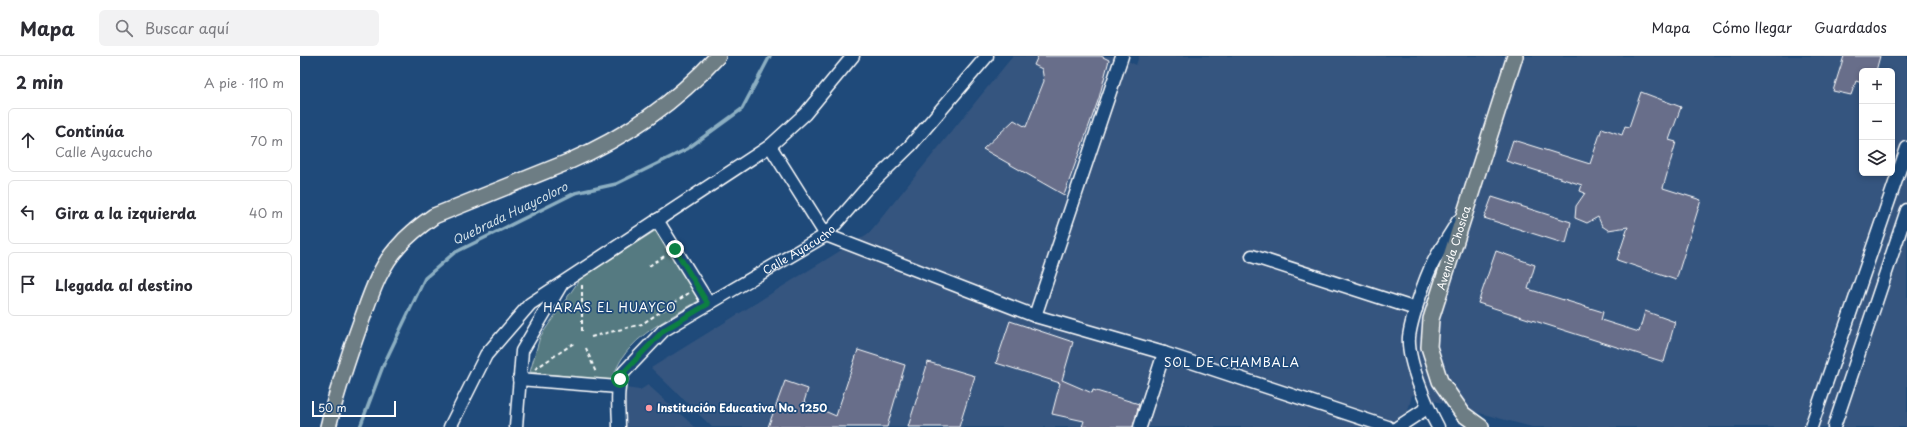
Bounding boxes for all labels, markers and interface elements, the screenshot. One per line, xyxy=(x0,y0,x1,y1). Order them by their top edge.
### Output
search box xyxy=(99,10,379,46)
text: Mapa xyxy=(20,14,75,42)
text: Buscar aquí xyxy=(145,16,229,39)
icon: search xyxy=(113,17,135,39)
text: Mapa xyxy=(1652,17,1690,38)
text: Cómo llegar xyxy=(1712,17,1792,38)
text: Guardados xyxy=(1814,17,1887,38)
map controls xyxy=(1859,68,1895,176)
button: + xyxy=(1859,68,1895,104)
text: 2 min xyxy=(16,69,63,95)
text: A pie · 110 m xyxy=(204,73,284,92)
button: − xyxy=(1859,104,1895,140)
text: Continúa xyxy=(55,119,124,142)
icon: ahead xyxy=(17,129,39,151)
text: 70 m xyxy=(250,131,283,150)
button: layers xyxy=(1859,140,1895,176)
text: Calle Ayacucho xyxy=(55,142,153,161)
water label: Quebrada Huaycoloro xyxy=(449,177,571,249)
icon: left xyxy=(17,201,39,223)
text: Gira a la izquierda xyxy=(55,201,196,224)
text: 40 m xyxy=(249,203,283,222)
street label: Avenida Chosica xyxy=(1432,203,1475,292)
street label: Calle Ayacucho xyxy=(759,221,839,278)
route end xyxy=(666,240,684,258)
icon: arrive xyxy=(17,273,39,295)
text: Llegada al destino xyxy=(55,273,193,296)
district label: HARAS EL HUAYCO xyxy=(543,298,677,316)
district label: SOL DE CHAMBALA xyxy=(1164,353,1300,371)
route start xyxy=(611,370,629,388)
scale bar xyxy=(312,399,396,418)
text: 50 m xyxy=(318,399,347,416)
place label: Institución Educativa No. 1250 xyxy=(657,399,827,416)
marker: Institución Educativa No. 1250 xyxy=(644,403,654,413)

